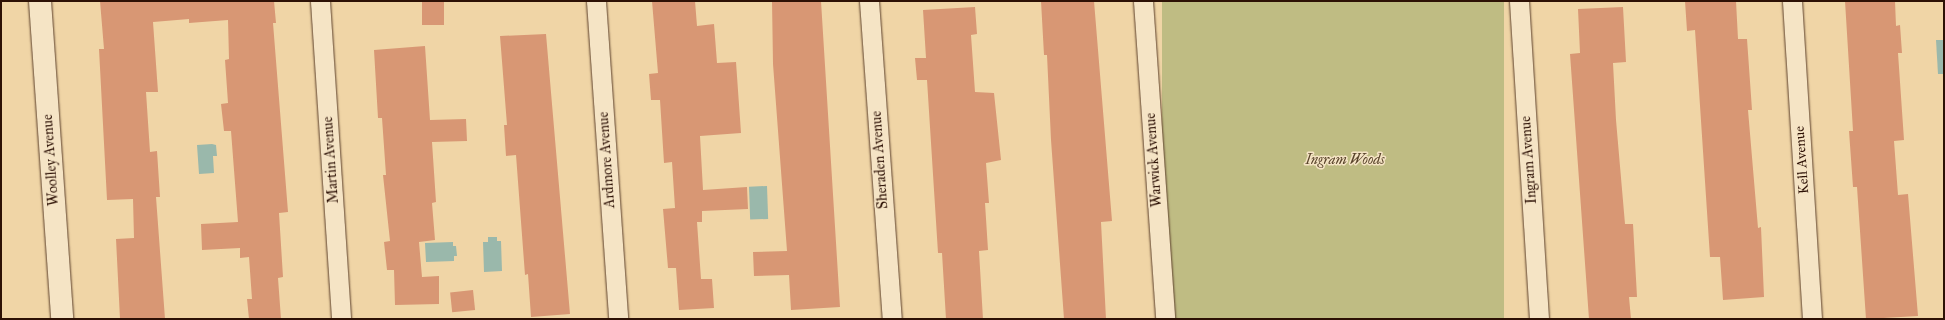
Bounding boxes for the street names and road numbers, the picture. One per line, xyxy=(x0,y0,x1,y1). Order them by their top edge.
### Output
street label: Sheraden Avenue xyxy=(868,110,892,210)
street label: Ardmore Avenue xyxy=(595,111,619,209)
street label: Warwick Avenue xyxy=(1142,112,1166,208)
street label: Woolley Avenue xyxy=(39,114,63,206)
street label: Ingram Avenue xyxy=(1518,115,1540,205)
street label: Martin Avenue xyxy=(320,116,342,204)
street label: Kell Avenue xyxy=(1791,125,1813,195)

